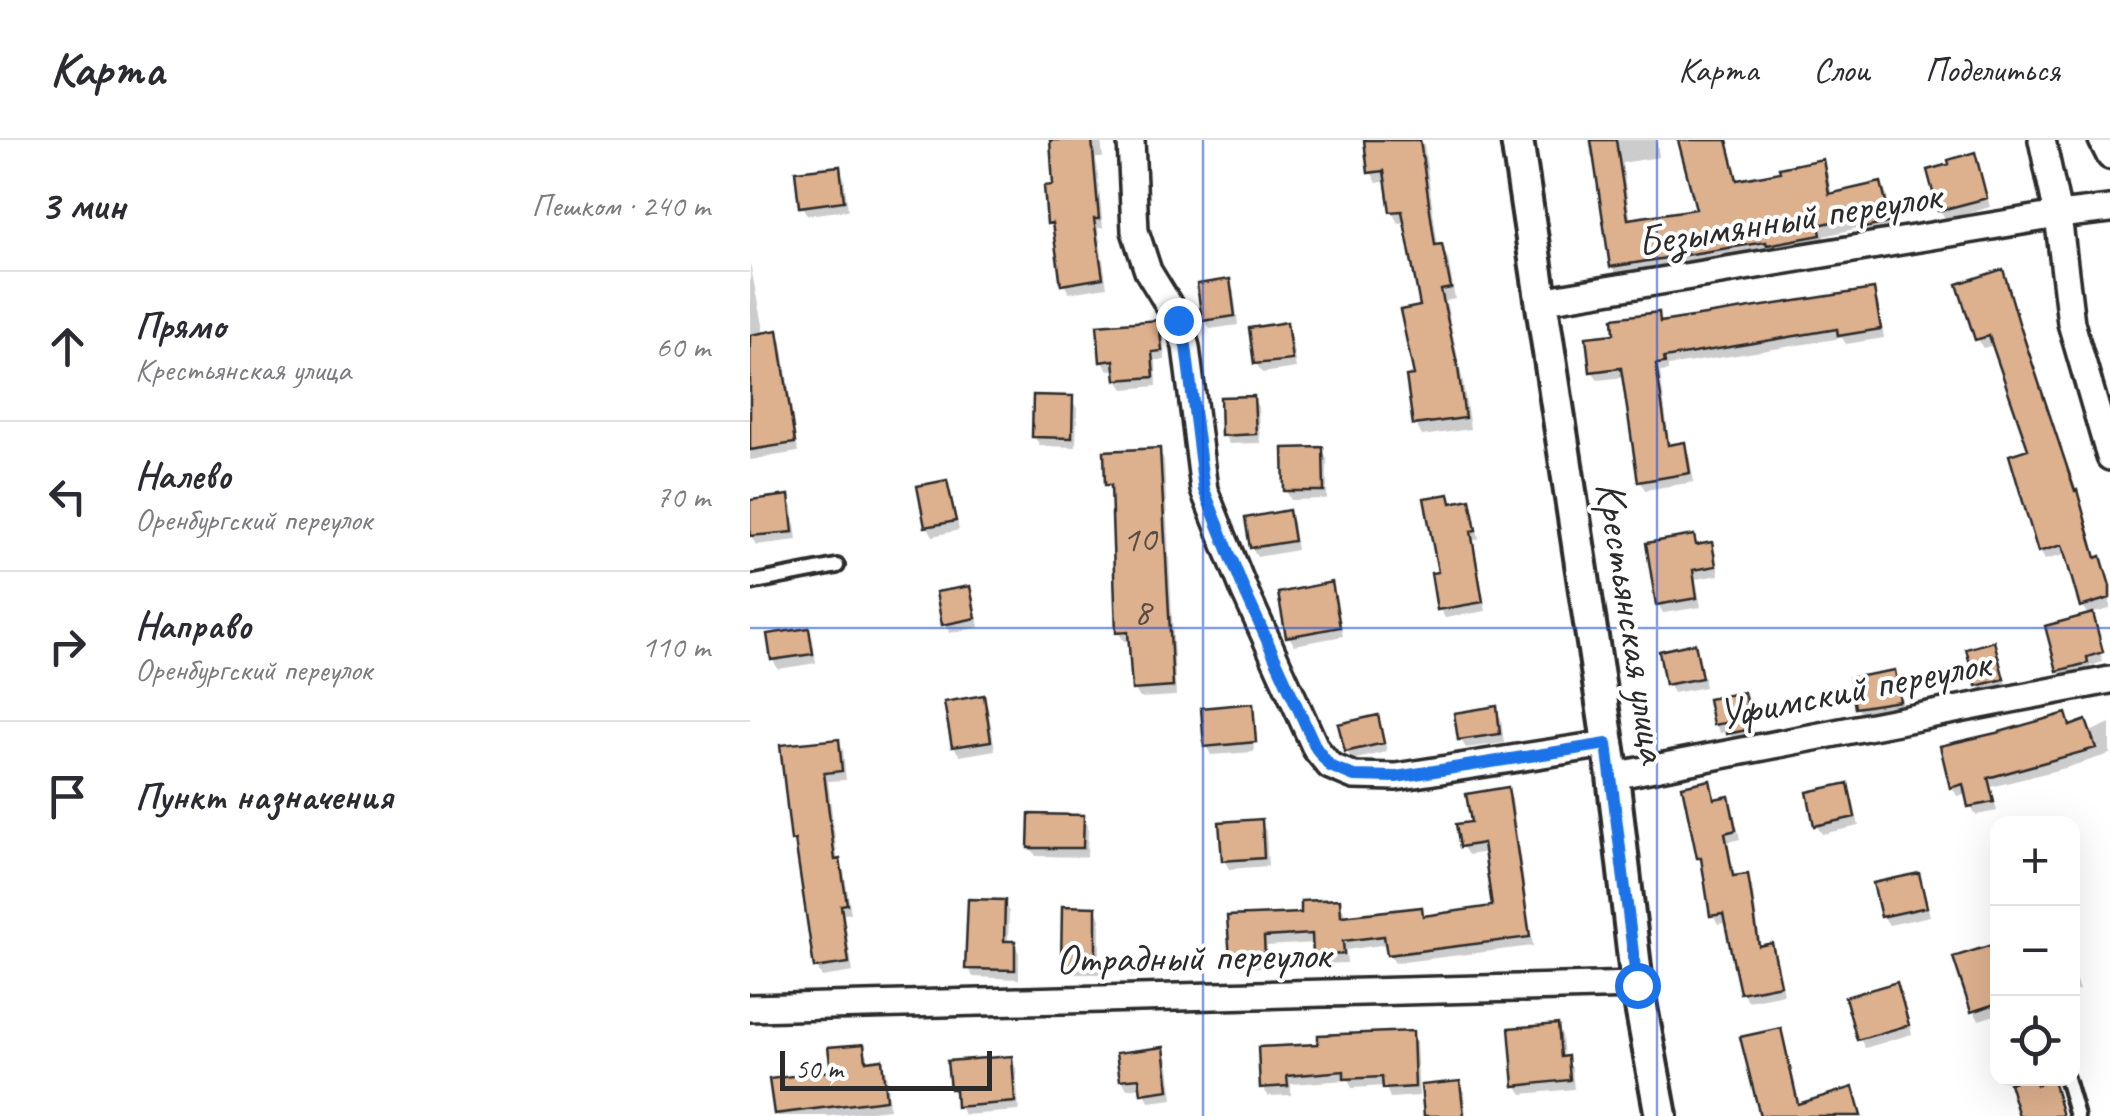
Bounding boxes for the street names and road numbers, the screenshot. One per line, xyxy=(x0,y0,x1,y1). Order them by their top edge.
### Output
street label: Безымянный переулок xyxy=(1634,168,1948,269)
street label: Крестьянская улица xyxy=(1584,478,1681,769)
street label: Уфимский переулок xyxy=(1714,636,1998,741)
street label: Отрадный переулок xyxy=(1055,928,1334,986)

